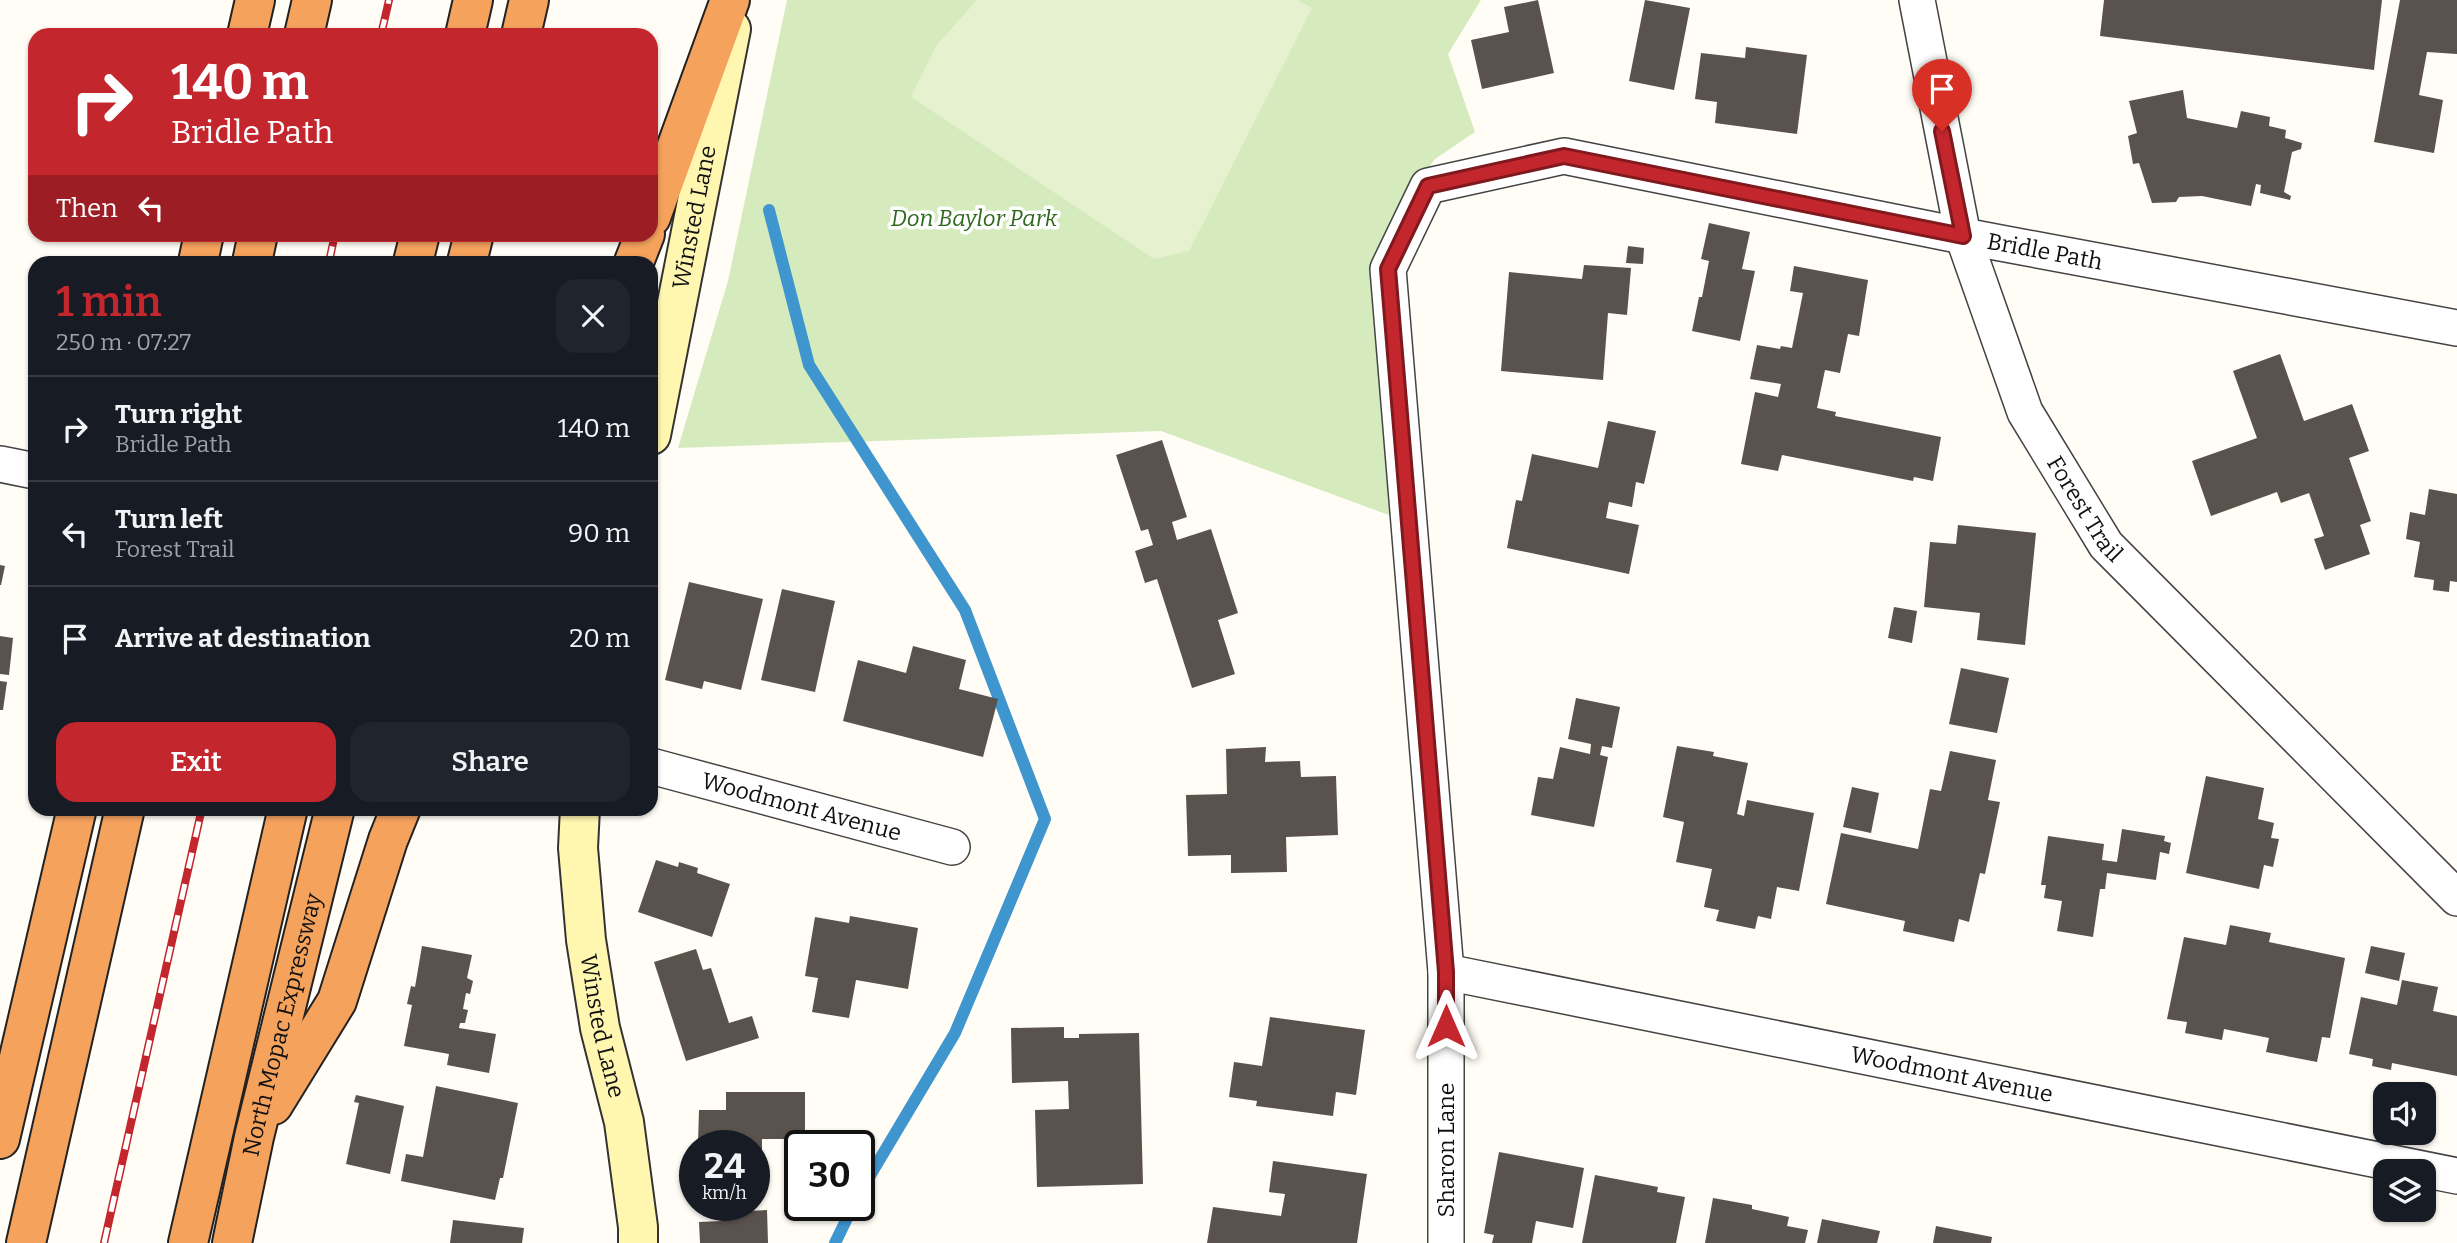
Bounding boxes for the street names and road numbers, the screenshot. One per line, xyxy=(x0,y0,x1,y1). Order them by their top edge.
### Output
street label: Winsted Lane xyxy=(666,143,722,292)
street label: Bridle Path xyxy=(1985,227,2105,276)
street label: Forest Trail xyxy=(2041,451,2129,568)
street label: Woodmont Avenue xyxy=(699,766,905,847)
street label: North Mopac Expressway xyxy=(236,889,328,1159)
street label: Winsted Lane xyxy=(574,952,631,1101)
street label: Woodmont Avenue xyxy=(1848,1040,2055,1108)
street label: Sharon Lane xyxy=(1432,1083,1460,1217)

